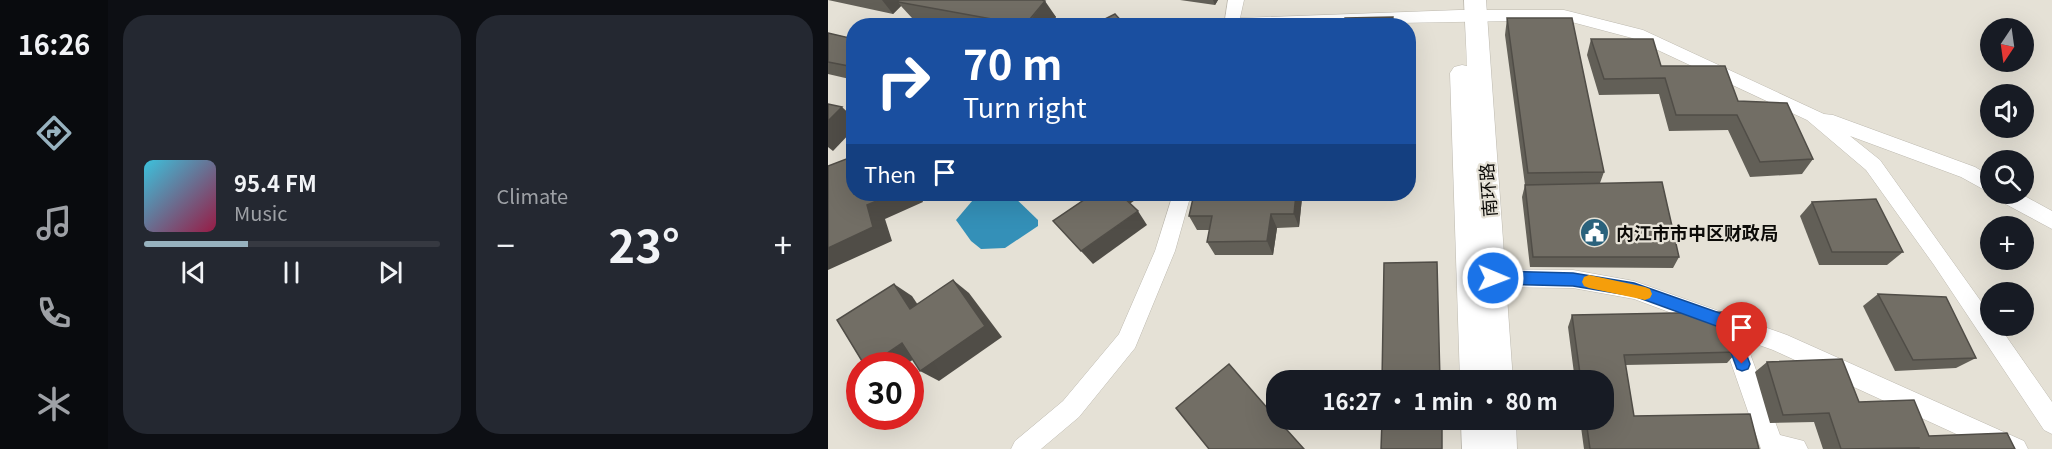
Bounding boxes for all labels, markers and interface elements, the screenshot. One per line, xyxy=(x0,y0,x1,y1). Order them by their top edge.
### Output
north arrow xyxy=(1980,18,2034,72)
map controls xyxy=(1980,18,2034,336)
text: 16:26 xyxy=(18,24,90,63)
text: 70 m xyxy=(963,31,1063,92)
icon: right xyxy=(864,42,942,120)
button: sound xyxy=(1980,84,2034,138)
text: Turn right xyxy=(963,87,1087,126)
icon: directions xyxy=(33,112,75,154)
button: search xyxy=(1980,150,2034,204)
icon: arrive xyxy=(928,156,961,189)
text: Then xyxy=(864,157,916,189)
street label: 南环路 xyxy=(1472,162,1502,218)
text: 95.4 FM xyxy=(234,166,317,198)
text: Climate xyxy=(497,181,568,210)
text: Music xyxy=(234,198,287,227)
icon: music xyxy=(33,202,75,244)
text: 23° xyxy=(609,211,680,276)
public building icon: 内江市市中区财政局 xyxy=(1579,216,1611,248)
button: + xyxy=(1980,216,2034,270)
place label: 内江市市中区财政局 xyxy=(1616,219,1778,245)
text: − xyxy=(497,220,515,268)
text: + xyxy=(774,220,792,268)
position arrow xyxy=(1461,246,1525,310)
icon: previous xyxy=(177,256,210,289)
icon: pause xyxy=(275,256,308,289)
icon: next xyxy=(374,256,407,289)
button: − xyxy=(1980,282,2034,336)
icon: phone xyxy=(33,292,75,334)
pin xyxy=(1716,302,1767,364)
icon: arrive xyxy=(1725,311,1758,344)
speed limit sign: 30 xyxy=(846,352,924,430)
icon: climate xyxy=(33,383,75,425)
text: 16:27 · 1 min · 80 m xyxy=(1322,384,1558,416)

